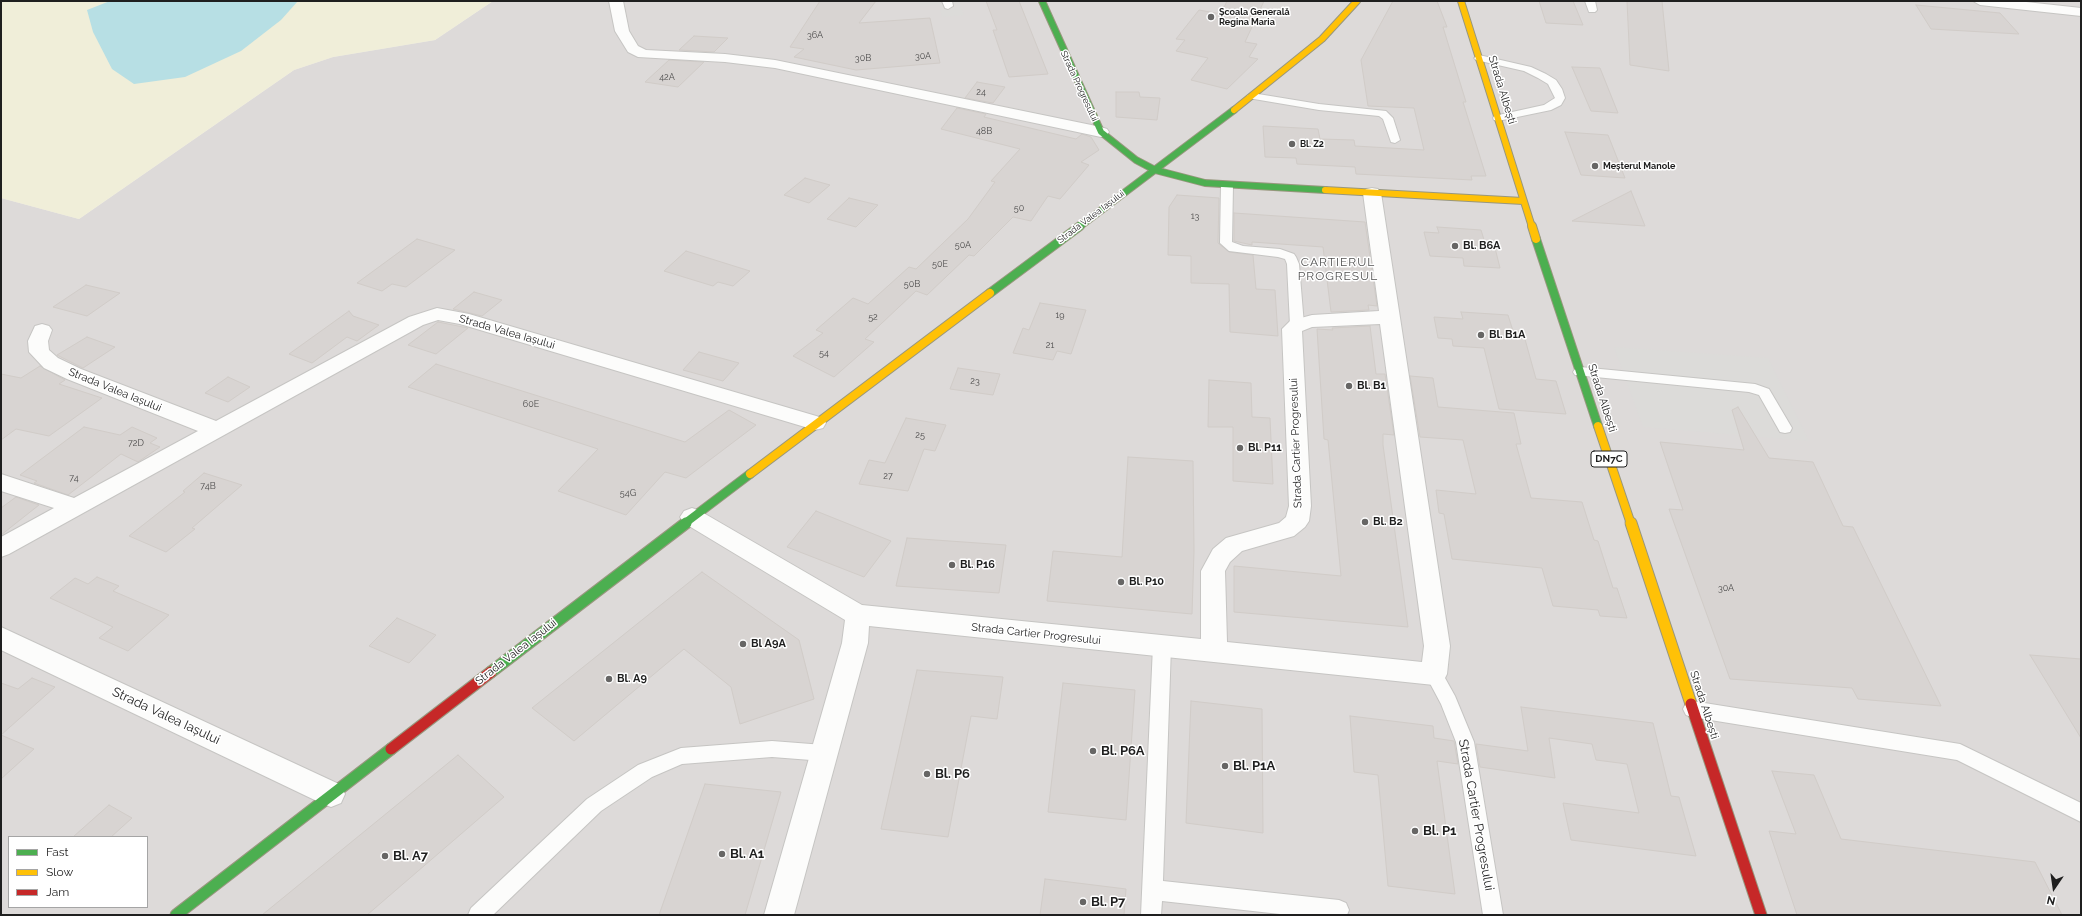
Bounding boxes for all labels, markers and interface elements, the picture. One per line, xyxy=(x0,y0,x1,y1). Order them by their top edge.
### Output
place label: Școala Generală Regina Maria xyxy=(1219,7,1290,28)
marker: Școala Generală Regina Maria xyxy=(1206,12,1216,22)
house number: 36A xyxy=(807,30,823,40)
street label: Strada Progresului xyxy=(1058,49,1100,123)
house number: 30A xyxy=(915,51,931,61)
house number: 30B xyxy=(855,53,871,63)
street label: Strada Albești xyxy=(1485,54,1519,126)
house number: 42A xyxy=(659,72,675,82)
house number: 24 xyxy=(976,87,986,97)
house number: 48B xyxy=(976,126,992,136)
marker: Bl. Z2 xyxy=(1287,139,1297,149)
place label: Bl. Z2 xyxy=(1300,139,1324,149)
marker: Meșterul Manole xyxy=(1590,161,1600,171)
place label: Meșterul Manole xyxy=(1603,161,1675,171)
street label: Strada Valea Iașului xyxy=(1055,188,1127,246)
house number: 50 xyxy=(1014,203,1024,213)
house number: 13 xyxy=(1191,211,1199,221)
place label: Bl. B6A xyxy=(1463,239,1500,253)
house number: 50A xyxy=(955,240,971,250)
marker: Bl. B6A xyxy=(1450,241,1460,251)
district label: CARTIERUL PROGRESUL xyxy=(1298,255,1378,283)
house number: 50E xyxy=(932,259,948,269)
house number: 50B xyxy=(904,279,920,289)
house number: 19 xyxy=(1055,310,1065,320)
street label: Strada Valea Iașului xyxy=(457,312,557,352)
house number: 52 xyxy=(868,312,878,322)
place label: Bl. B1A xyxy=(1489,328,1525,342)
marker: Bl. B1A xyxy=(1476,330,1486,340)
house number: 21 xyxy=(1046,340,1054,350)
house number: 54 xyxy=(819,348,829,358)
street label: Strada Albești xyxy=(1585,362,1619,434)
street label: Strada Valea Iașului xyxy=(66,365,164,415)
house number: 23 xyxy=(970,376,980,386)
street label: Strada Cartier Progresului xyxy=(1287,378,1305,508)
place label: Bl. B1 xyxy=(1357,379,1386,393)
marker: Bl. B1 xyxy=(1344,381,1354,391)
house number: 60E xyxy=(523,399,539,409)
house number: 25 xyxy=(915,430,925,440)
house number: 72D xyxy=(128,438,144,448)
place label: Bl. P11 xyxy=(1248,441,1282,455)
marker: Bl. P11 xyxy=(1235,443,1245,453)
road number: DN7C xyxy=(1591,451,1627,467)
house number: 27 xyxy=(883,471,893,481)
house number: 74 xyxy=(69,473,79,483)
house number: 74B xyxy=(200,481,216,491)
house number: 54G xyxy=(620,488,636,498)
place label: Bl. B2 xyxy=(1373,515,1403,529)
marker: Bl. B2 xyxy=(1360,517,1370,527)
place label: Bl. P16 xyxy=(960,558,995,572)
marker: Bl. P16 xyxy=(947,560,957,570)
place label: Bl. P10 xyxy=(1129,575,1164,589)
marker: Bl. P10 xyxy=(1116,577,1126,587)
house number: 30A xyxy=(1718,583,1734,593)
street label: Strada Valea Iașului xyxy=(473,616,559,688)
street label: Strada Cartier Progresului xyxy=(971,621,1101,647)
place label: Bl A9A xyxy=(751,637,786,651)
marker: Bl A9A xyxy=(738,639,748,649)
street label: Strada Albești xyxy=(1687,669,1721,741)
place label: Bl. A9 xyxy=(617,672,647,686)
marker: Bl. A9 xyxy=(604,674,614,684)
street label: Strada Valea Iașului xyxy=(110,684,222,748)
street label: Strada Cartier Progresului xyxy=(1455,738,1497,892)
place label: Bl. P6A xyxy=(1101,743,1145,759)
marker: Bl. P6A xyxy=(1088,746,1098,756)
place label: Bl. P1A xyxy=(1233,758,1275,774)
marker: Bl. P1A xyxy=(1220,761,1230,771)
place label: Bl. P6 xyxy=(935,766,970,782)
marker: Bl. P6 xyxy=(922,769,932,779)
place label: Bl. P1 xyxy=(1423,823,1457,839)
marker: Bl. P1 xyxy=(1410,826,1420,836)
legend xyxy=(8,836,148,908)
text: Fast xyxy=(46,845,69,859)
place label: Bl. A1 xyxy=(730,846,764,862)
place label: Bl. A7 xyxy=(393,848,428,864)
marker: Bl. A1 xyxy=(717,849,727,859)
marker: Bl. A7 xyxy=(380,851,390,861)
text: Slow xyxy=(46,865,73,879)
north arrow xyxy=(2034,868,2074,908)
text: Jam xyxy=(46,885,69,899)
text: N xyxy=(2046,893,2057,907)
place label: Bl. P7 xyxy=(1091,894,1125,910)
marker: Bl. P7 xyxy=(1078,897,1088,907)

